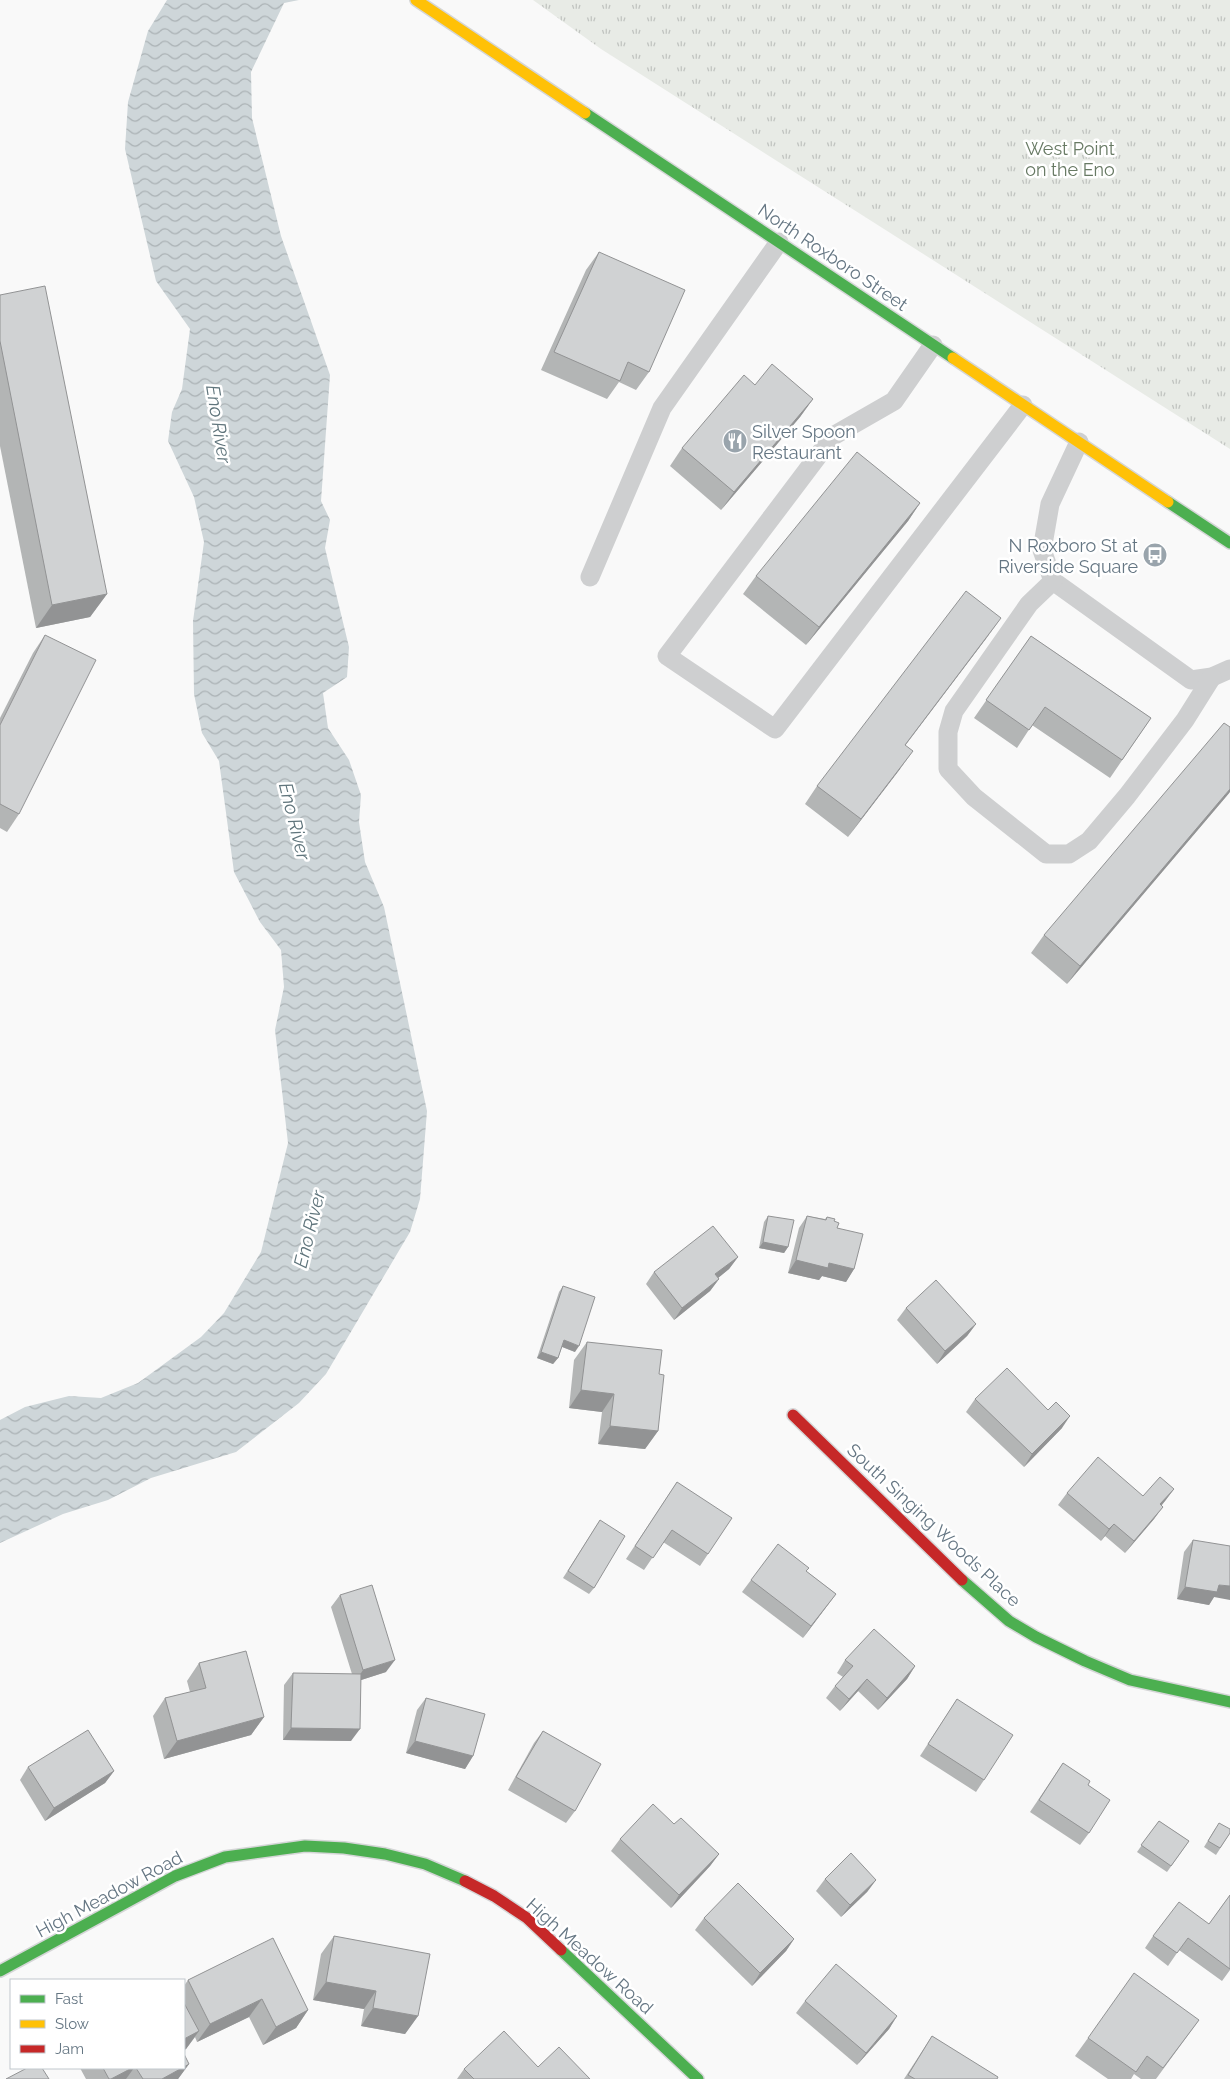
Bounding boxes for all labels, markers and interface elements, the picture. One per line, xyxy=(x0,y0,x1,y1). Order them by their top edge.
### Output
park label: West Point on the Eno xyxy=(1025,138,1115,180)
street label: North Roxboro Street xyxy=(754,199,912,315)
water label: Eno River xyxy=(202,383,236,466)
place label: Silver Spoon Restaurant xyxy=(752,421,856,463)
restaurant icon: Silver Spoon Restaurant xyxy=(722,428,748,454)
place label: N Roxboro St at Riverside Square xyxy=(998,535,1138,577)
bus stop icon: N Roxboro St at Riverside Square xyxy=(1142,542,1168,568)
water label: Eno River xyxy=(275,780,316,863)
water label: Eno River xyxy=(289,1187,330,1270)
street label: South Singing Woods Place xyxy=(843,1439,1025,1611)
street label: High Meadow Road xyxy=(32,1846,186,1942)
street label: High Meadow Road xyxy=(522,1894,658,2018)
legend xyxy=(10,1979,185,2069)
text: Fast xyxy=(55,1990,83,2008)
text: Slow xyxy=(55,2015,89,2033)
text: Jam xyxy=(55,2040,84,2058)

